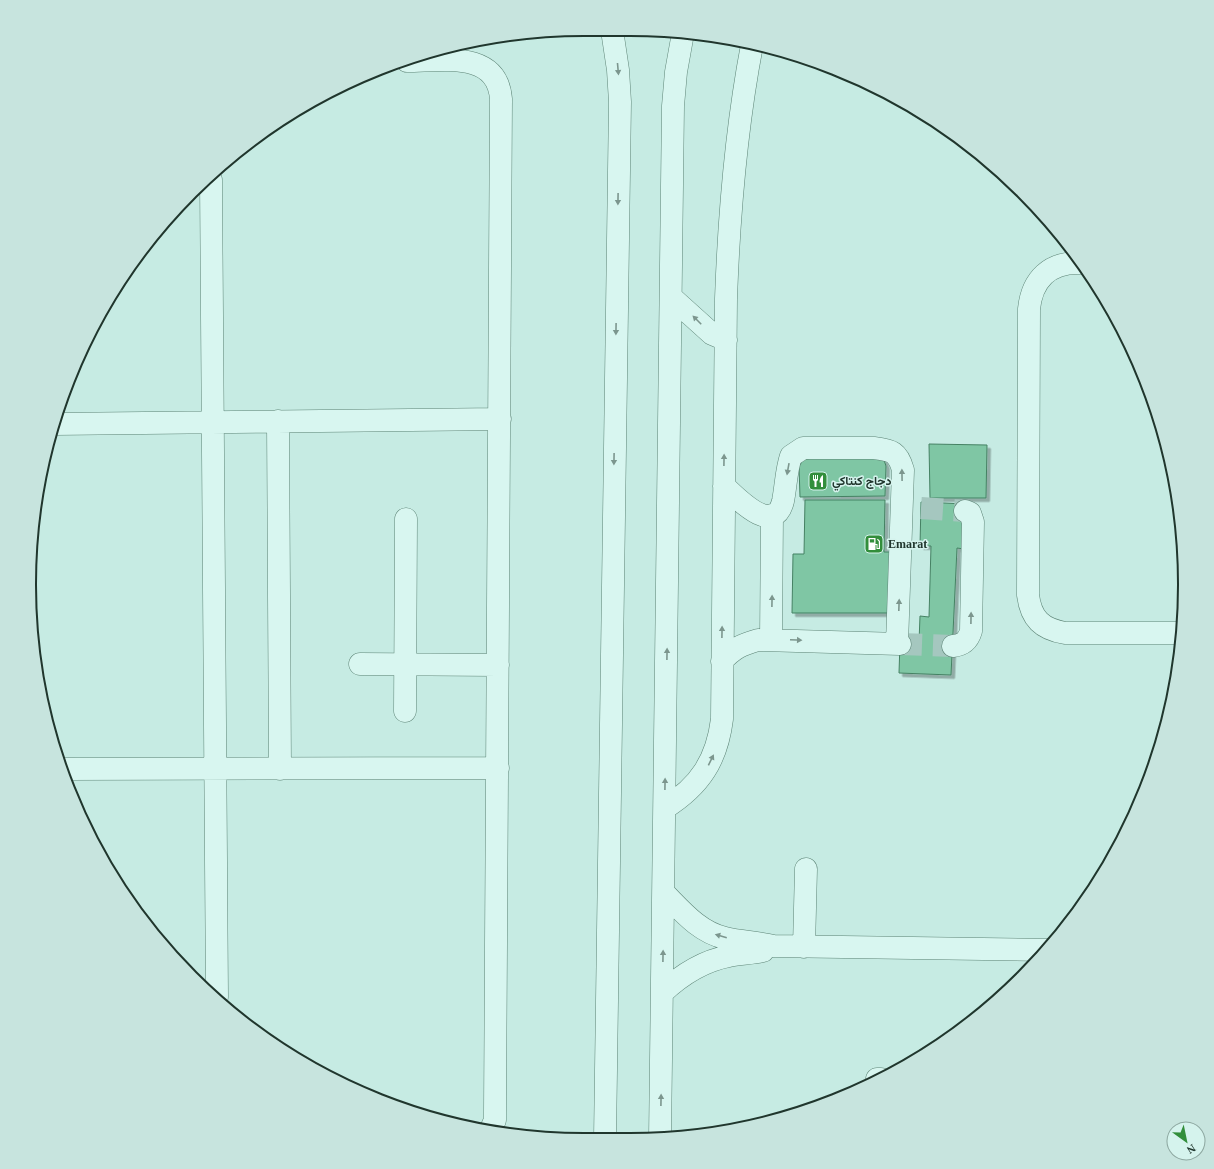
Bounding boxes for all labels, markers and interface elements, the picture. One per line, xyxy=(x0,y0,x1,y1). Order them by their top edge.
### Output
one-way arrow xyxy=(614,63,621,75)
one-way arrow xyxy=(615,193,621,206)
one-way arrow xyxy=(692,315,702,325)
one-way arrow xyxy=(613,323,619,336)
one-way arrow xyxy=(611,453,617,466)
one-way arrow xyxy=(721,453,727,466)
one-way arrow xyxy=(785,463,791,475)
one-way arrow xyxy=(899,468,905,481)
restaurant icon: دجاج كنتاكي xyxy=(807,470,829,492)
place label: دجاج كنتاكي xyxy=(832,474,891,491)
fuel station icon: Emarat xyxy=(863,533,885,555)
place label: Emarat xyxy=(888,537,927,551)
one-way arrow xyxy=(769,594,775,607)
one-way arrow xyxy=(896,598,902,611)
one-way arrow xyxy=(968,611,974,624)
one-way arrow xyxy=(719,625,725,638)
one-way arrow xyxy=(790,637,802,644)
one-way arrow xyxy=(664,647,670,660)
one-way arrow xyxy=(708,755,714,766)
one-way arrow xyxy=(662,777,668,790)
one-way arrow xyxy=(715,933,727,939)
one-way arrow xyxy=(660,949,666,962)
one-way arrow xyxy=(658,1093,664,1106)
north arrow xyxy=(1166,1121,1206,1161)
text: N xyxy=(1185,1142,1198,1157)

